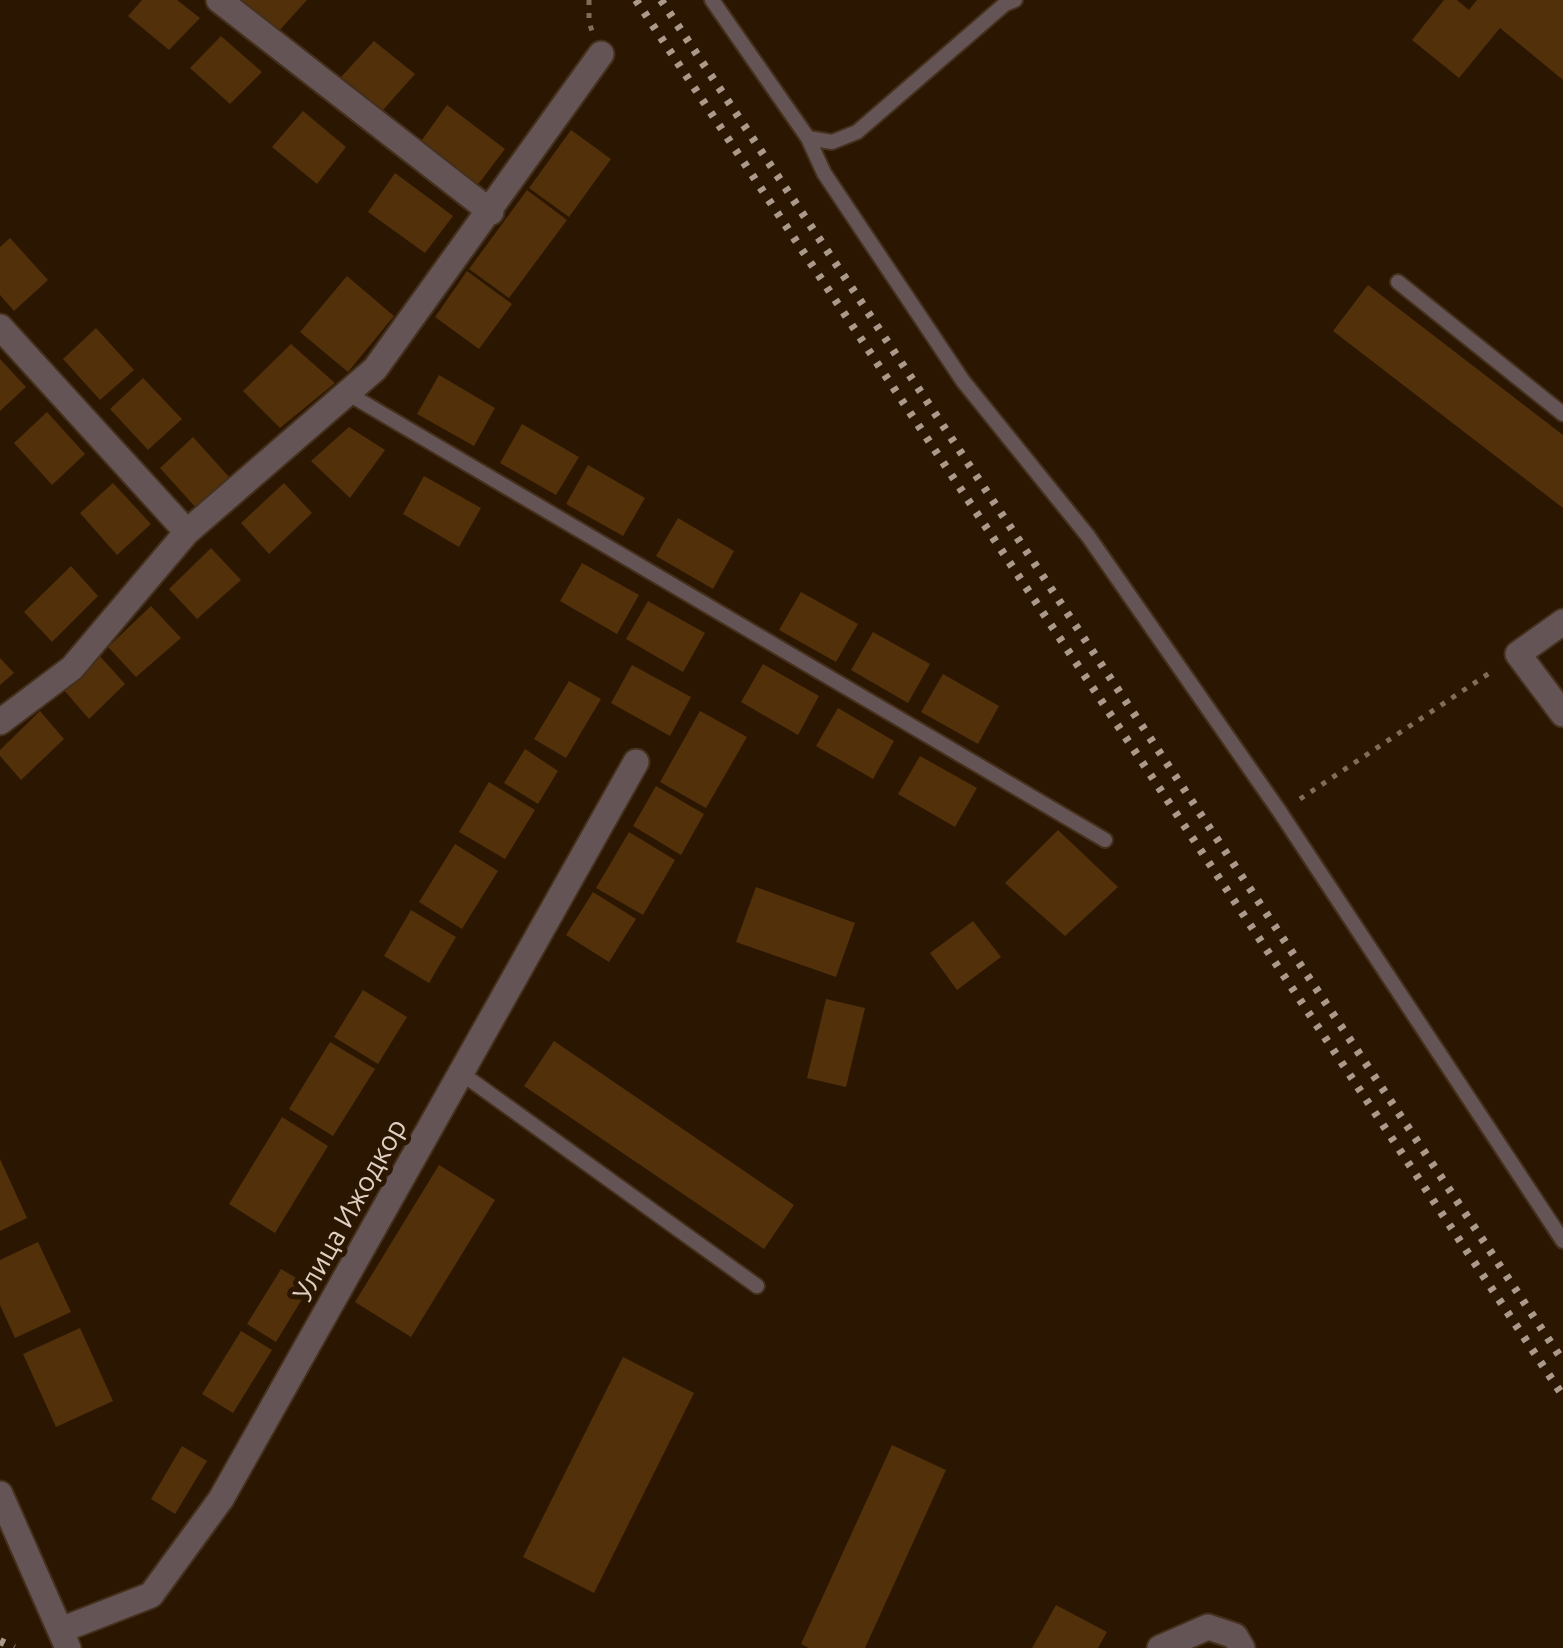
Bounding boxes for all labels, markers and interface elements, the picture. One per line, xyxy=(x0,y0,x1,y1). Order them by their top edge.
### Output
street label: Улица Ижодкор xyxy=(286,1113,414,1307)

